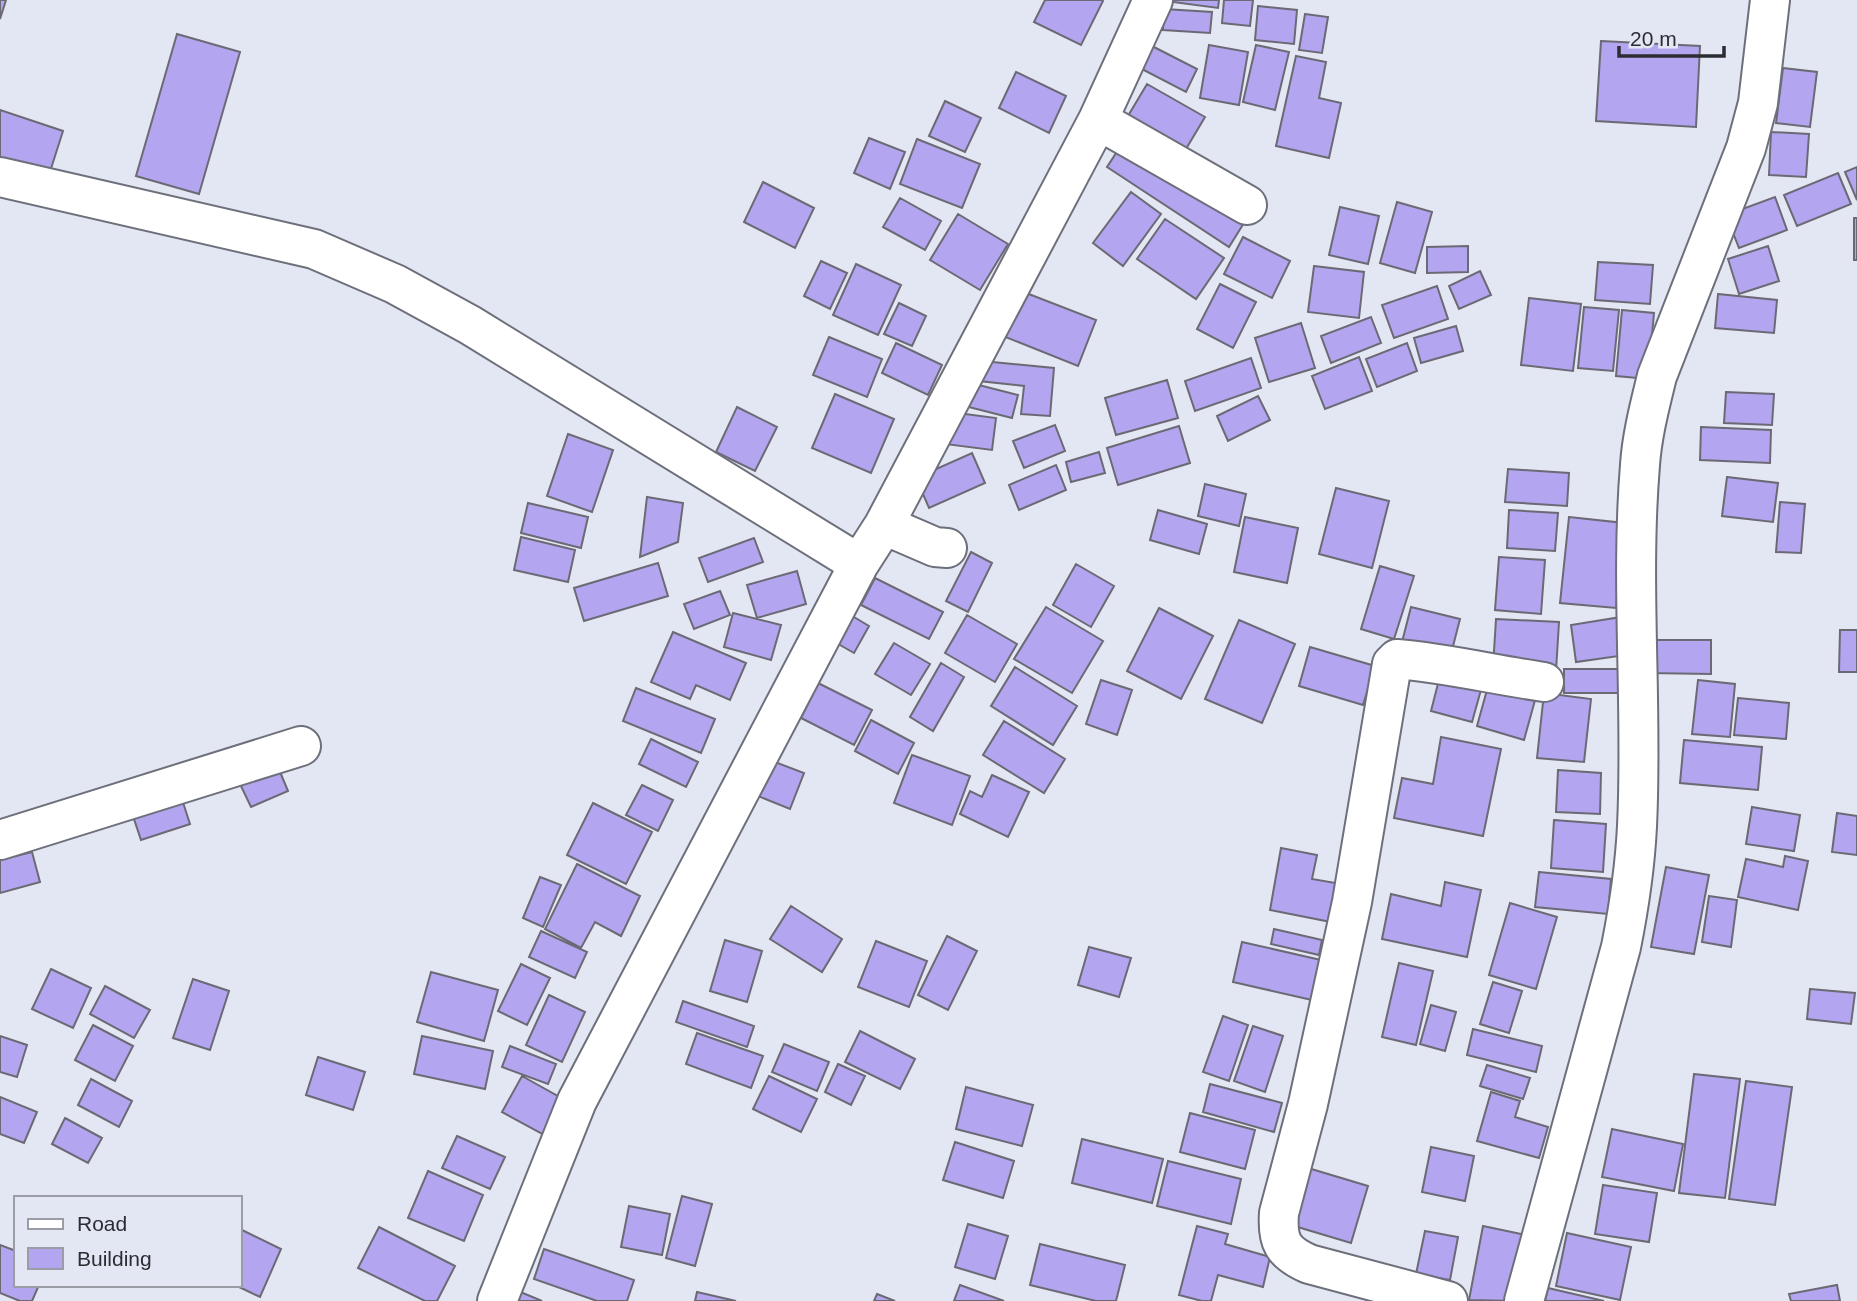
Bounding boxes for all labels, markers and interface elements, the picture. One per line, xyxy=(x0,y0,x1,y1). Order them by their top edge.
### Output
scale bar xyxy=(1619,14,1724,58)
text: 20 m xyxy=(1630,27,1677,50)
legend xyxy=(14,1196,242,1287)
text: Road xyxy=(77,1212,127,1235)
text: Building xyxy=(77,1247,152,1270)

